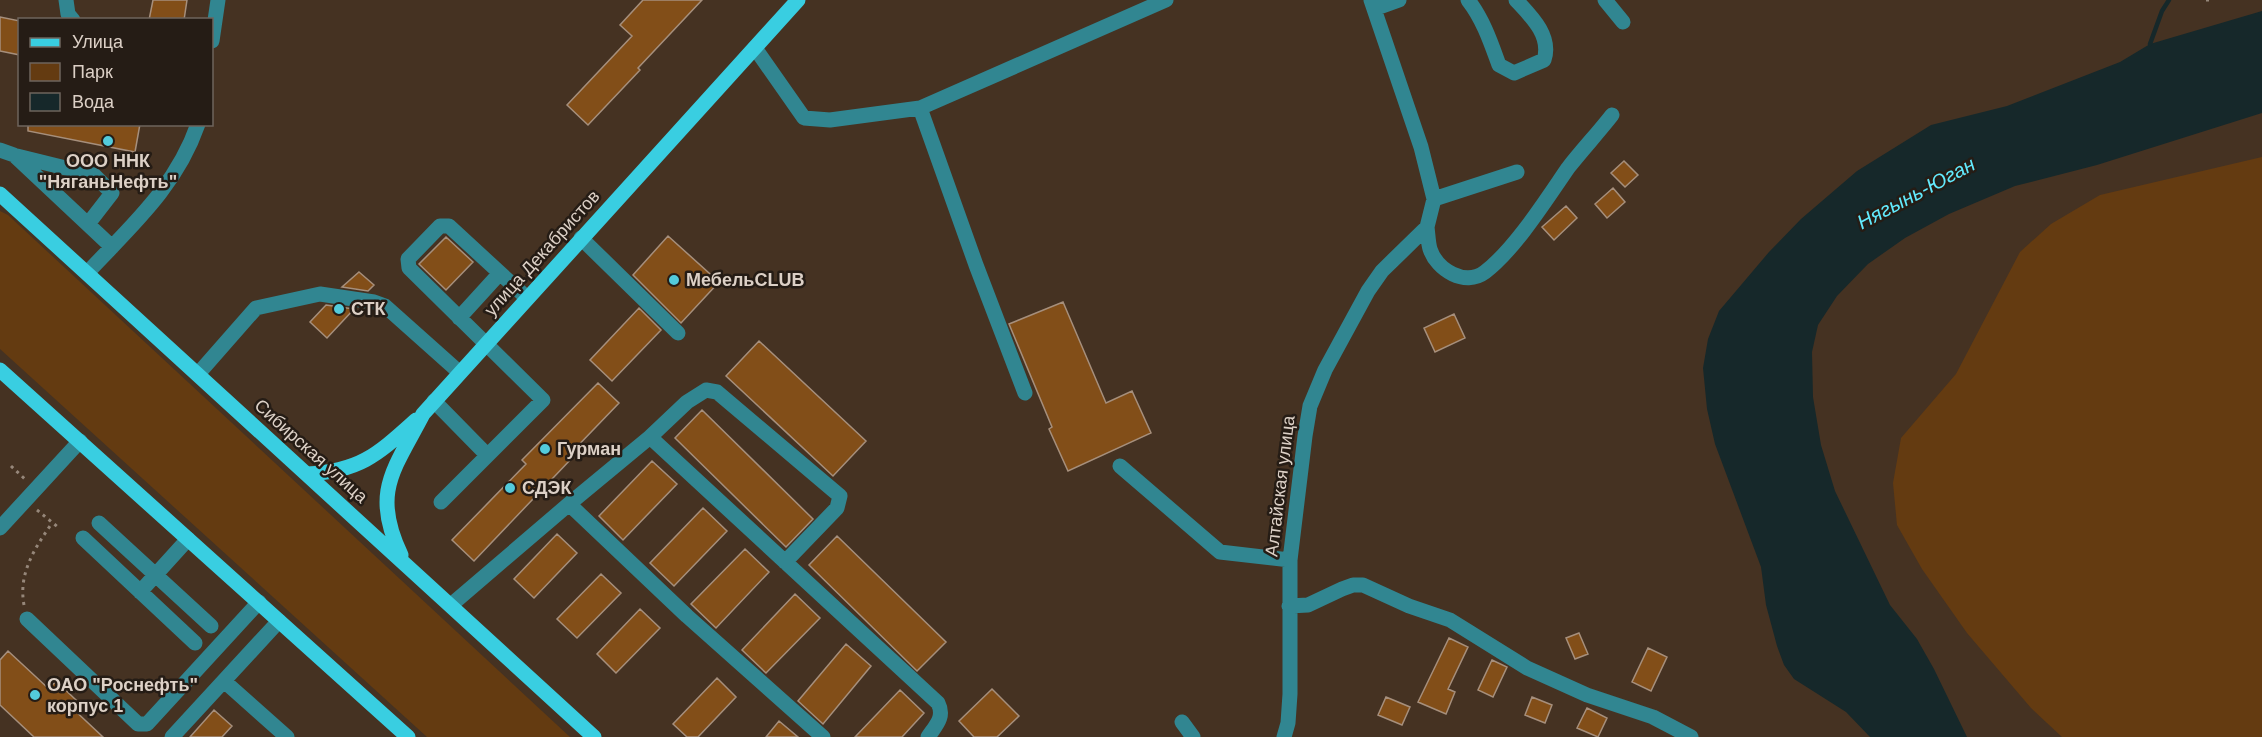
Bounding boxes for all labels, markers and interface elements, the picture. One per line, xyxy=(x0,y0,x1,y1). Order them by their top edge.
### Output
legend xyxy=(18,18,213,126)
text: Улица xyxy=(72,32,124,52)
text: Парк xyxy=(72,62,113,82)
text: Вода xyxy=(72,92,115,112)
marker: ООО ННК "НяганьНефть" xyxy=(101,134,115,148)
place label: ООО ННК "НяганьНефть" xyxy=(39,151,177,192)
water label: Нягынь-Юган xyxy=(1853,153,1979,233)
street label: улица Декабристов xyxy=(480,186,604,320)
place label: МебельCLUB xyxy=(686,270,804,290)
marker: МебельCLUB xyxy=(667,273,681,287)
place label: СТК xyxy=(351,299,387,319)
marker: СТК xyxy=(332,302,346,316)
street label: Сибирская улица xyxy=(250,395,372,508)
street label: Алтайская улица xyxy=(1261,413,1299,558)
place label: Гурман xyxy=(557,439,621,459)
marker: Гурман xyxy=(538,442,552,456)
place label: СДЭК xyxy=(522,478,572,498)
marker: СДЭК xyxy=(503,481,517,495)
place label: ОАО "Роснефть" корпус 1 xyxy=(47,675,198,716)
marker: ОАО "Роснефть" корпус 1 xyxy=(28,688,42,702)

